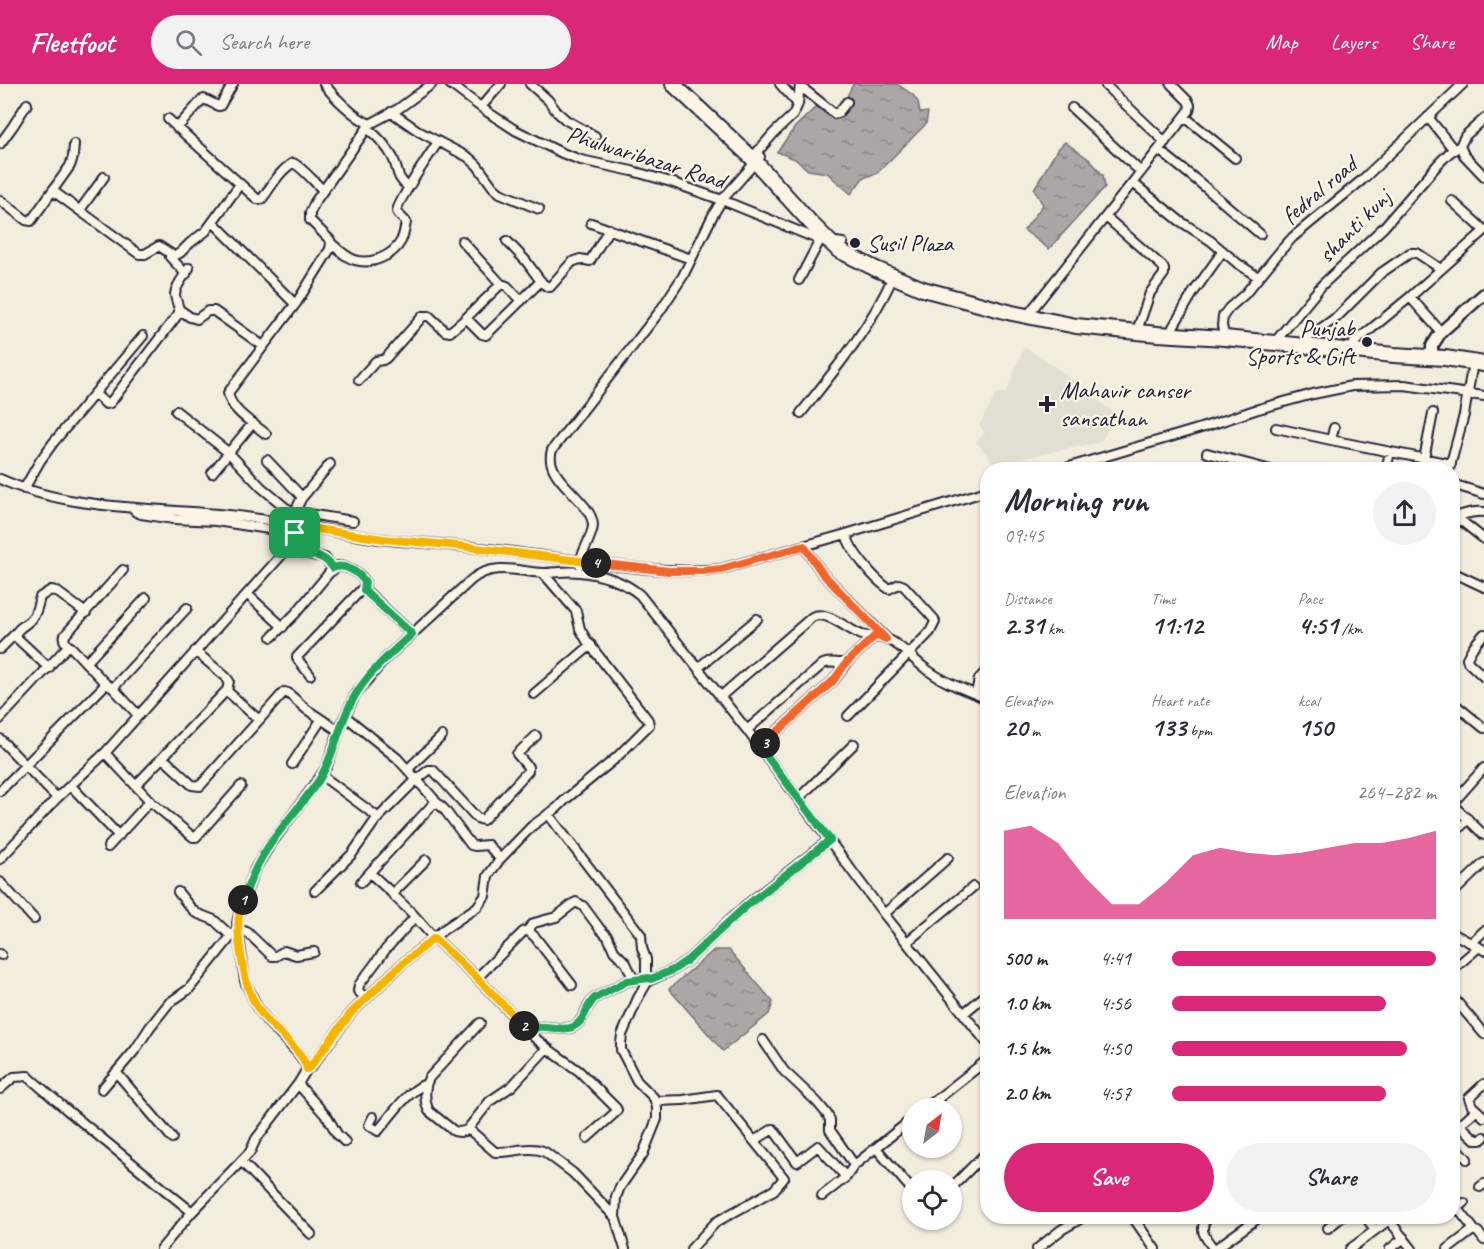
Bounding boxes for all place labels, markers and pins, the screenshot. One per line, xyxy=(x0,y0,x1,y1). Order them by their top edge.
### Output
place label: Susil Plaza xyxy=(867,228,954,258)
marker: Susil Plaza xyxy=(848,236,862,250)
place label: Punjab Sports & Gift xyxy=(1245,313,1357,371)
marker: Punjab Sports & Gift xyxy=(1360,335,1374,349)
place label: Mahavir canser sansathan xyxy=(1060,375,1192,433)
marker: Mahavir canser sansathan xyxy=(1038,395,1056,413)
pin xyxy=(269,507,320,558)
pin: 4 xyxy=(581,548,611,578)
pin: 3 xyxy=(750,728,780,758)
pin: 1 xyxy=(228,885,258,915)
pin: 2 xyxy=(509,1011,539,1041)

